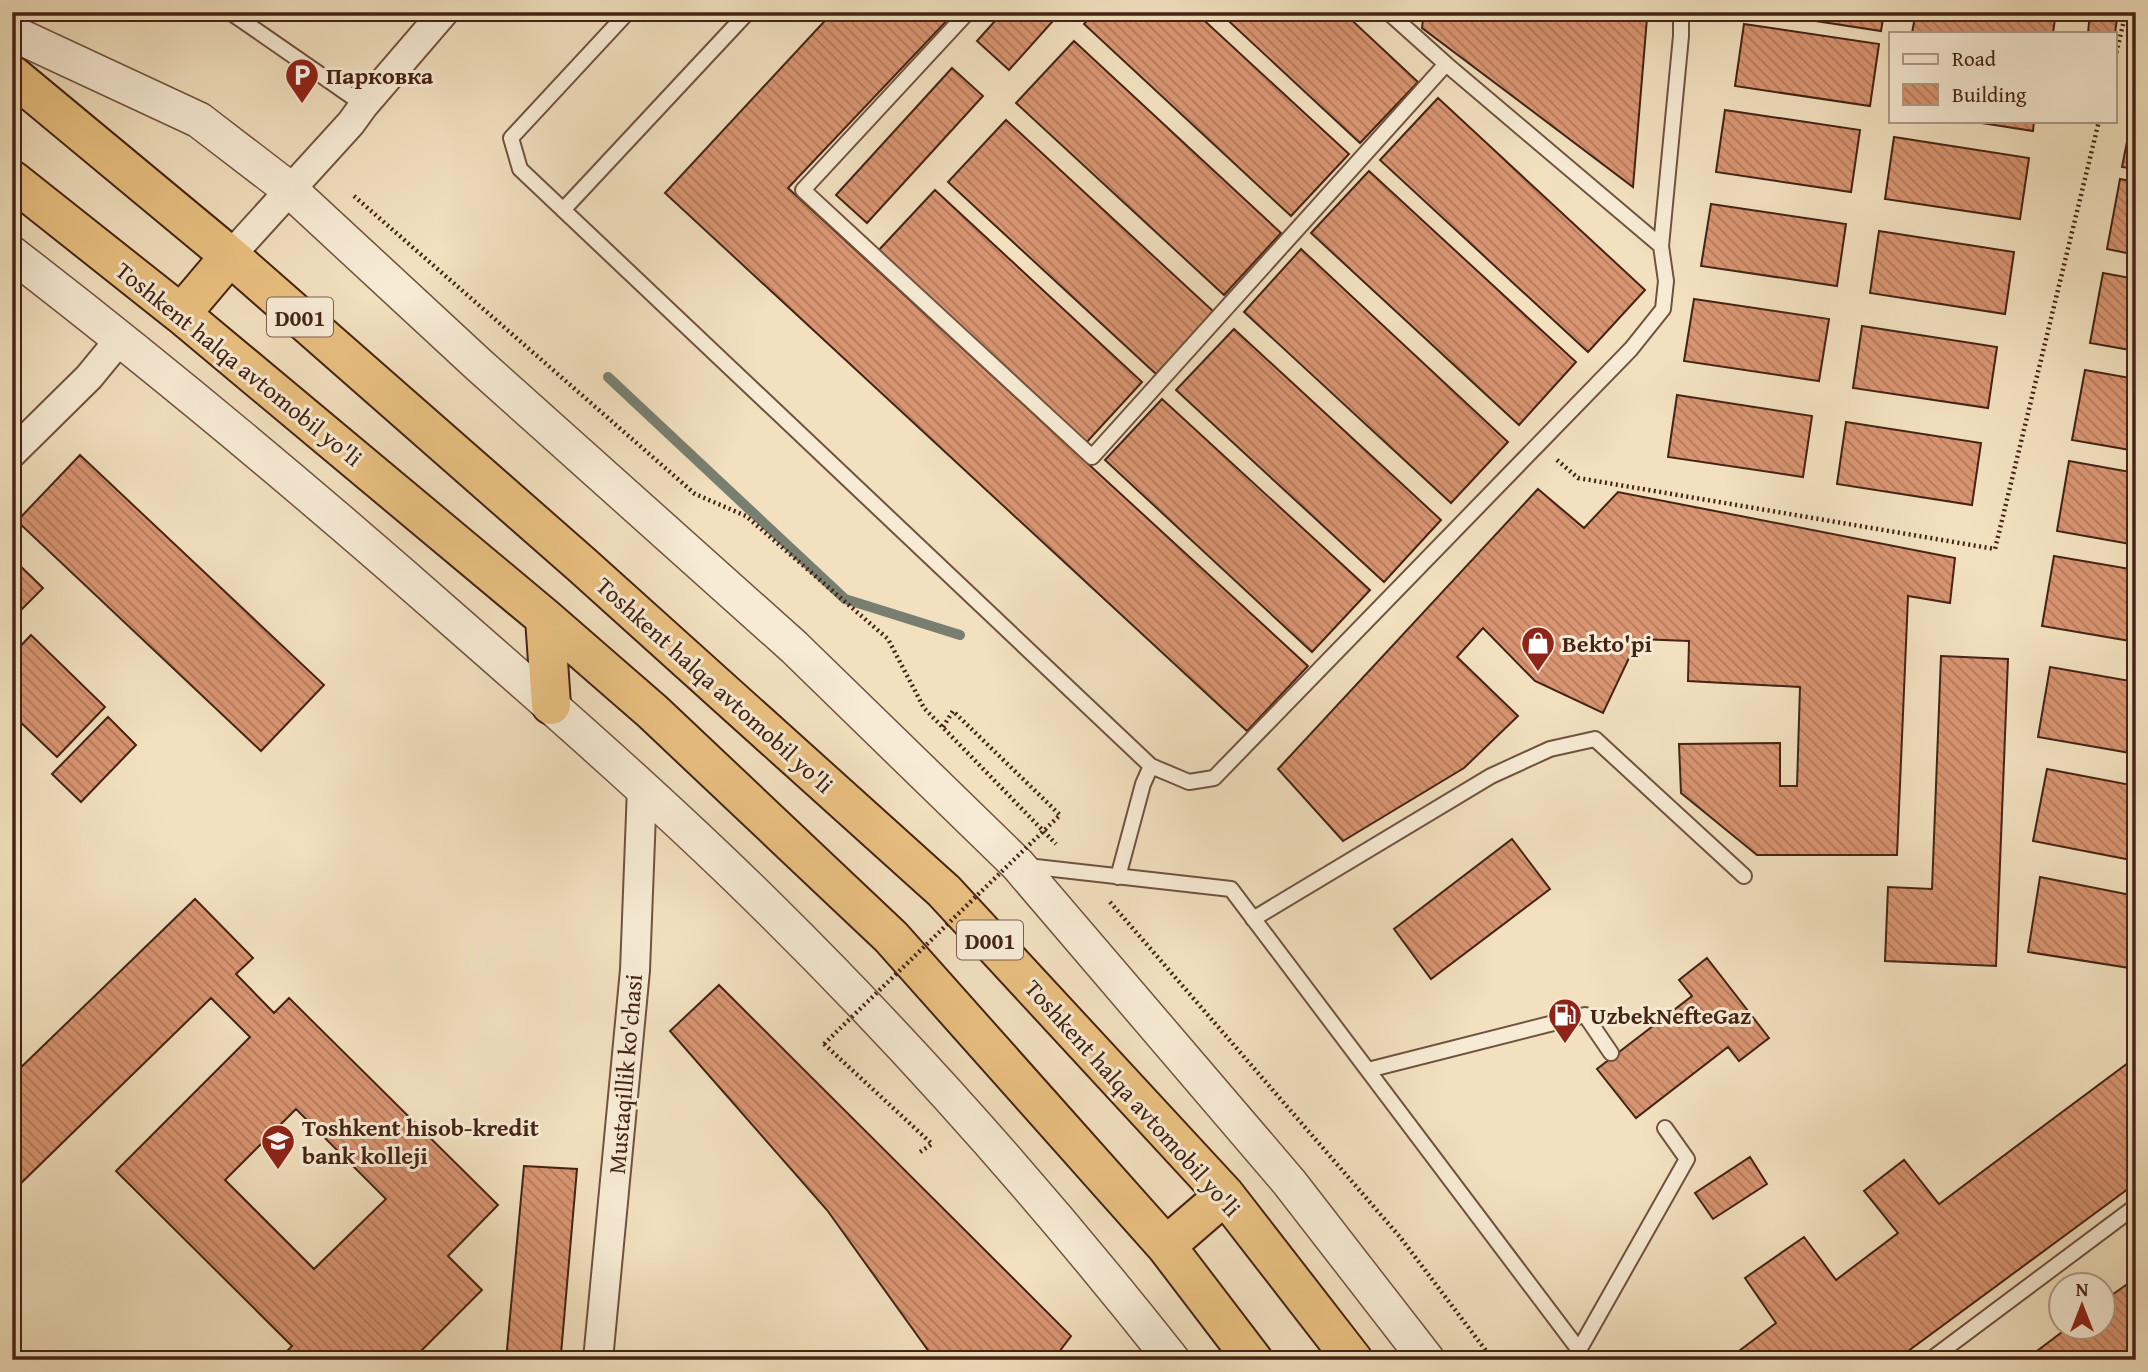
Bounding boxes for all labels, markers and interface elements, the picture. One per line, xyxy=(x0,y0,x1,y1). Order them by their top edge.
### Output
legend xyxy=(1889,32,2116,122)
text: Road xyxy=(1952,43,1997,74)
parking icon: Парковка xyxy=(283,56,321,105)
place label: Парковка xyxy=(326,58,434,93)
text: Building xyxy=(1952,79,2027,110)
street label: Toshkent halqa avtomobil yo'li xyxy=(108,253,370,475)
road number: D001 xyxy=(267,298,333,336)
street label: Toshkent halqa avtomobil yo'li xyxy=(589,569,842,802)
shop icon: Bekto'pi xyxy=(1519,624,1557,673)
place label: Bekto'pi xyxy=(1562,626,1652,661)
road number: D001 xyxy=(957,920,1023,959)
street label: Mustaqillik ko'chasi xyxy=(599,972,651,1175)
street label: Toshkent halqa avtomobil yo'li xyxy=(1017,972,1250,1225)
fuel station icon: UzbekNefteGaz xyxy=(1546,996,1584,1045)
place label: UzbekNefteGaz xyxy=(1590,998,1752,1033)
place label: Toshkent hisob-kredit bank kolleji xyxy=(302,1110,539,1173)
school or university icon: Toshkent hisob-kredit bank kolleji xyxy=(259,1122,297,1171)
north arrow xyxy=(2046,1270,2116,1340)
text: N xyxy=(2076,1275,2089,1303)

